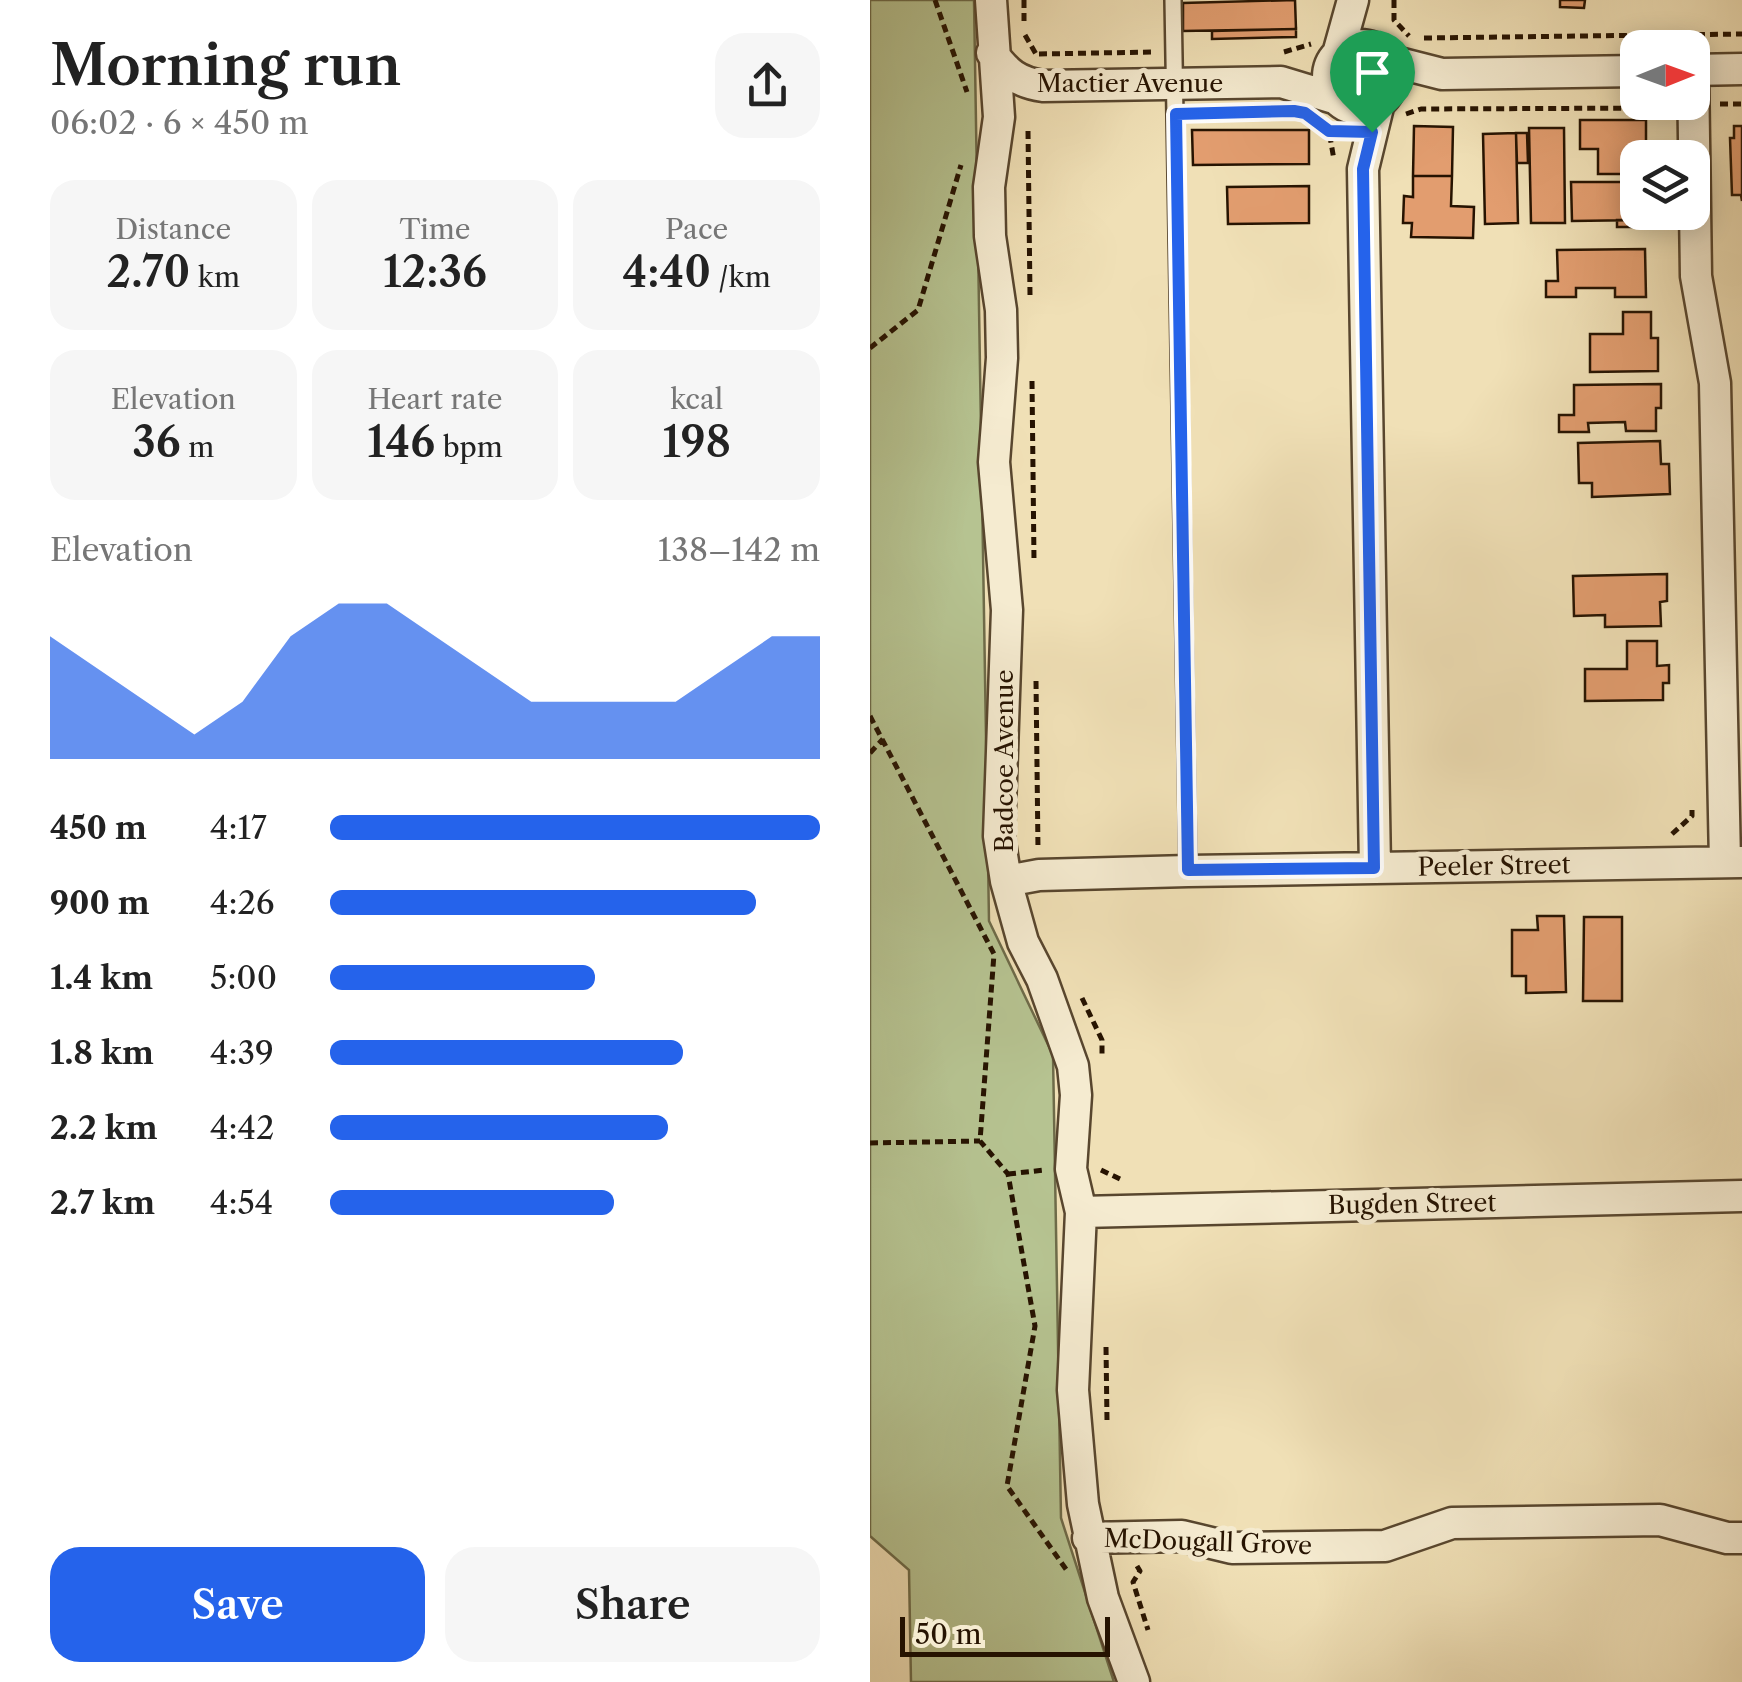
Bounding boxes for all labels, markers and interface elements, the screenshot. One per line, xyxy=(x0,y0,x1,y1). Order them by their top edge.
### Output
pin xyxy=(1330,30,1415,133)
north arrow xyxy=(1620,30,1710,120)
map controls xyxy=(1620,30,1710,230)
text: Morning run xyxy=(50,32,401,99)
button: share xyxy=(715,33,820,138)
icon: arrive xyxy=(1345,45,1400,100)
street label: Mactier Avenue xyxy=(1037,68,1223,99)
text: 06:02 · 6 × 450 m xyxy=(50,103,309,142)
button: layers xyxy=(1620,140,1710,230)
text: Distance xyxy=(115,212,231,246)
text: Time xyxy=(400,212,470,246)
text: Pace xyxy=(665,212,728,246)
text: 2.70 xyxy=(107,246,190,298)
text: 12:36 xyxy=(383,246,487,298)
text: 4:40 xyxy=(623,246,711,298)
text: km xyxy=(190,260,240,294)
text: /km xyxy=(711,260,771,294)
text: Elevation xyxy=(111,382,236,416)
text: Heart rate xyxy=(368,382,502,416)
text: kcal xyxy=(670,382,723,416)
text: 36 xyxy=(132,416,181,468)
text: 146 xyxy=(367,416,435,468)
text: 198 xyxy=(662,416,731,468)
text: m xyxy=(181,430,214,464)
text: bpm xyxy=(435,430,503,464)
text: Elevation xyxy=(50,530,193,569)
text: 138–142 m xyxy=(658,530,820,569)
street label: Badcoe Avenue xyxy=(989,670,1020,852)
text: 450 m xyxy=(50,808,147,847)
text: 4:17 xyxy=(210,808,267,847)
street label: Peeler Street xyxy=(1417,849,1571,883)
text: 900 m xyxy=(50,883,150,922)
text: 4:26 xyxy=(210,883,275,922)
text: 1.4 km xyxy=(50,958,153,997)
text: 5:00 xyxy=(210,958,277,997)
text: 1.8 km xyxy=(50,1033,154,1072)
text: 4:39 xyxy=(210,1033,274,1072)
text: 2.2 km xyxy=(50,1108,158,1147)
text: 4:42 xyxy=(210,1108,274,1147)
text: 2.7 km xyxy=(50,1183,155,1222)
text: 4:54 xyxy=(210,1183,273,1222)
street label: Bugden Street xyxy=(1328,1187,1497,1221)
street label: McDougall Grove xyxy=(1103,1523,1313,1561)
button: Save xyxy=(50,1547,425,1662)
button: Share xyxy=(445,1547,820,1662)
scale bar xyxy=(900,1612,1110,1656)
text: 50 m xyxy=(915,1617,982,1651)

